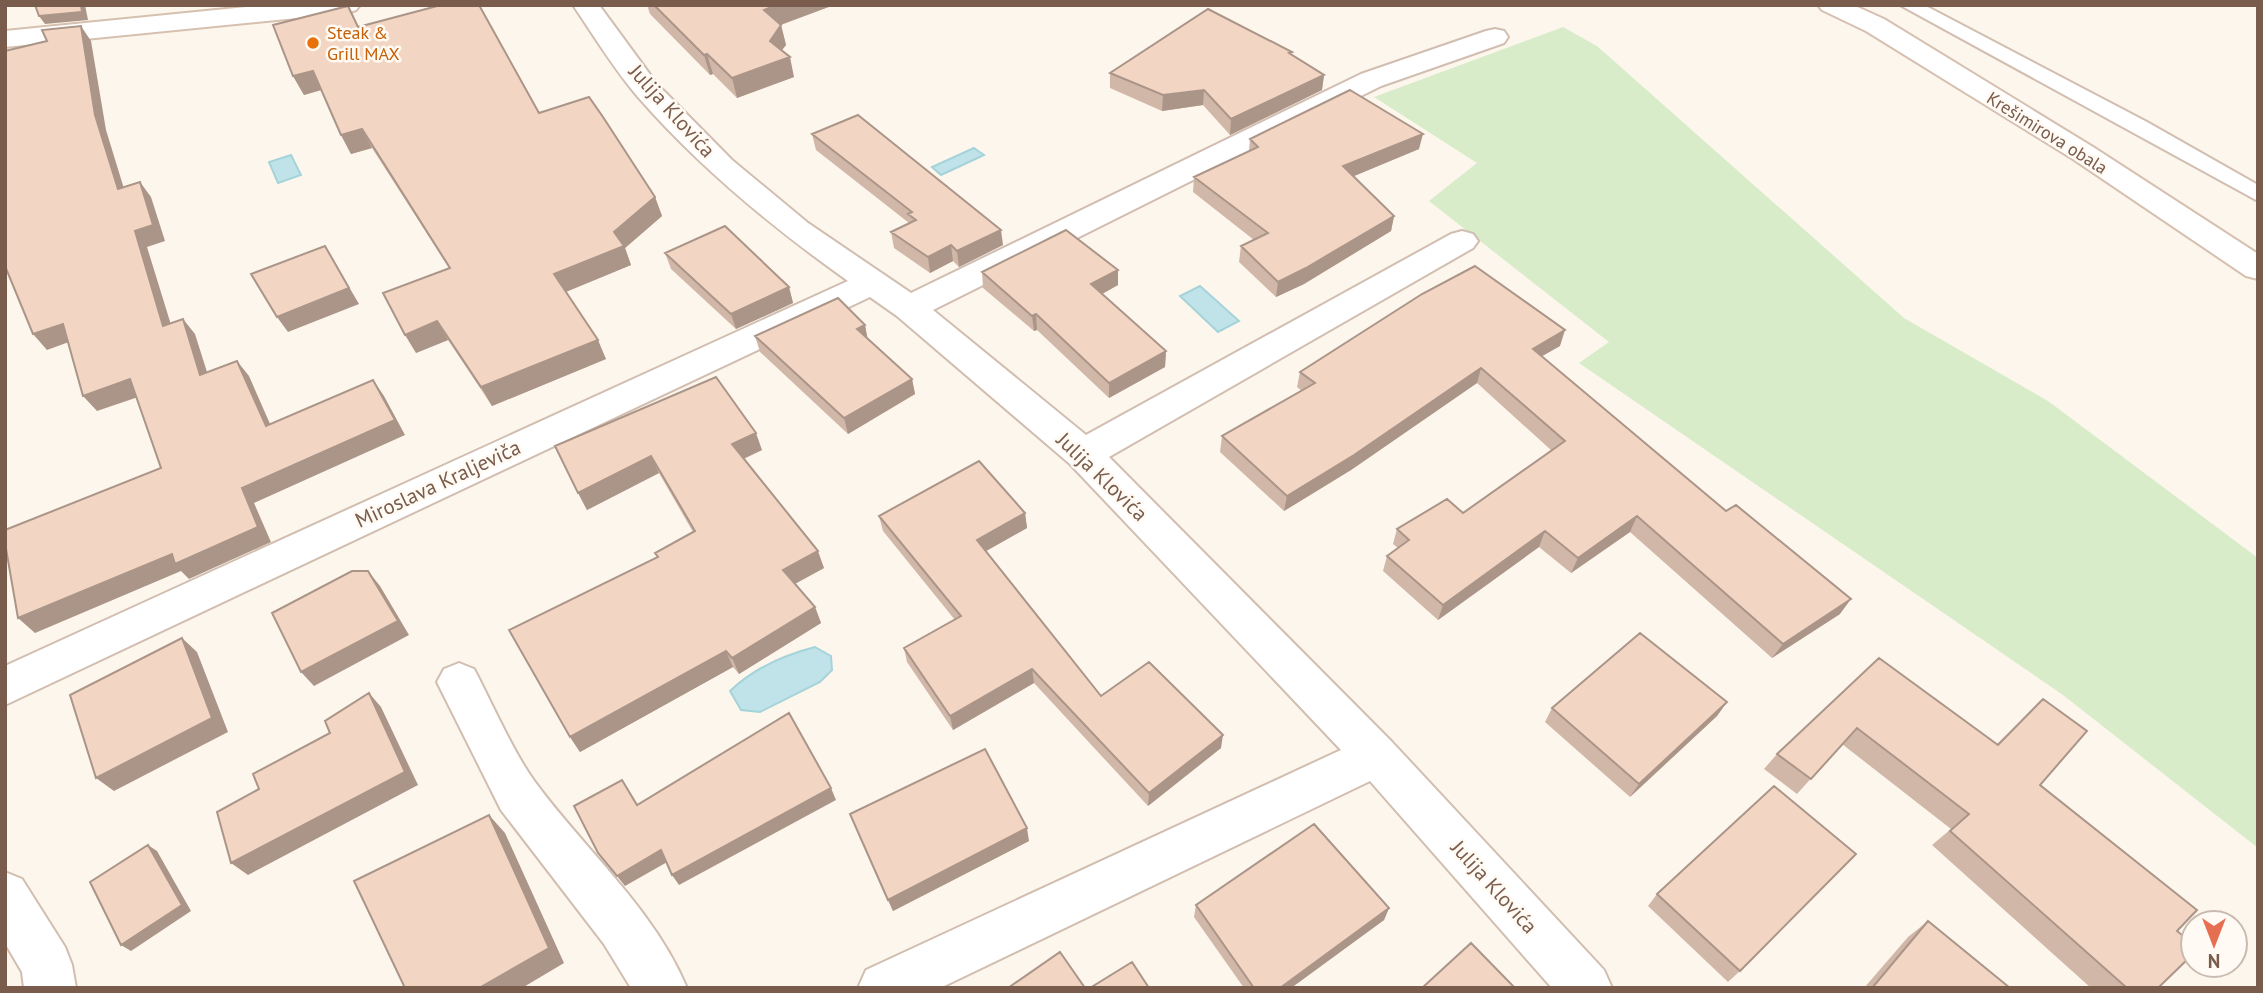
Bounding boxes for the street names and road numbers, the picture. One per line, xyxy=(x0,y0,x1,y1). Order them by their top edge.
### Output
street label: Julija Klovića xyxy=(623,58,721,163)
street label: Krešimirova obala xyxy=(1983,86,2112,179)
street label: Julija Klovića xyxy=(1050,426,1154,527)
street label: Miroslava Kraljeviča xyxy=(351,433,525,534)
street label: Julija Klovića xyxy=(1445,834,1543,939)

